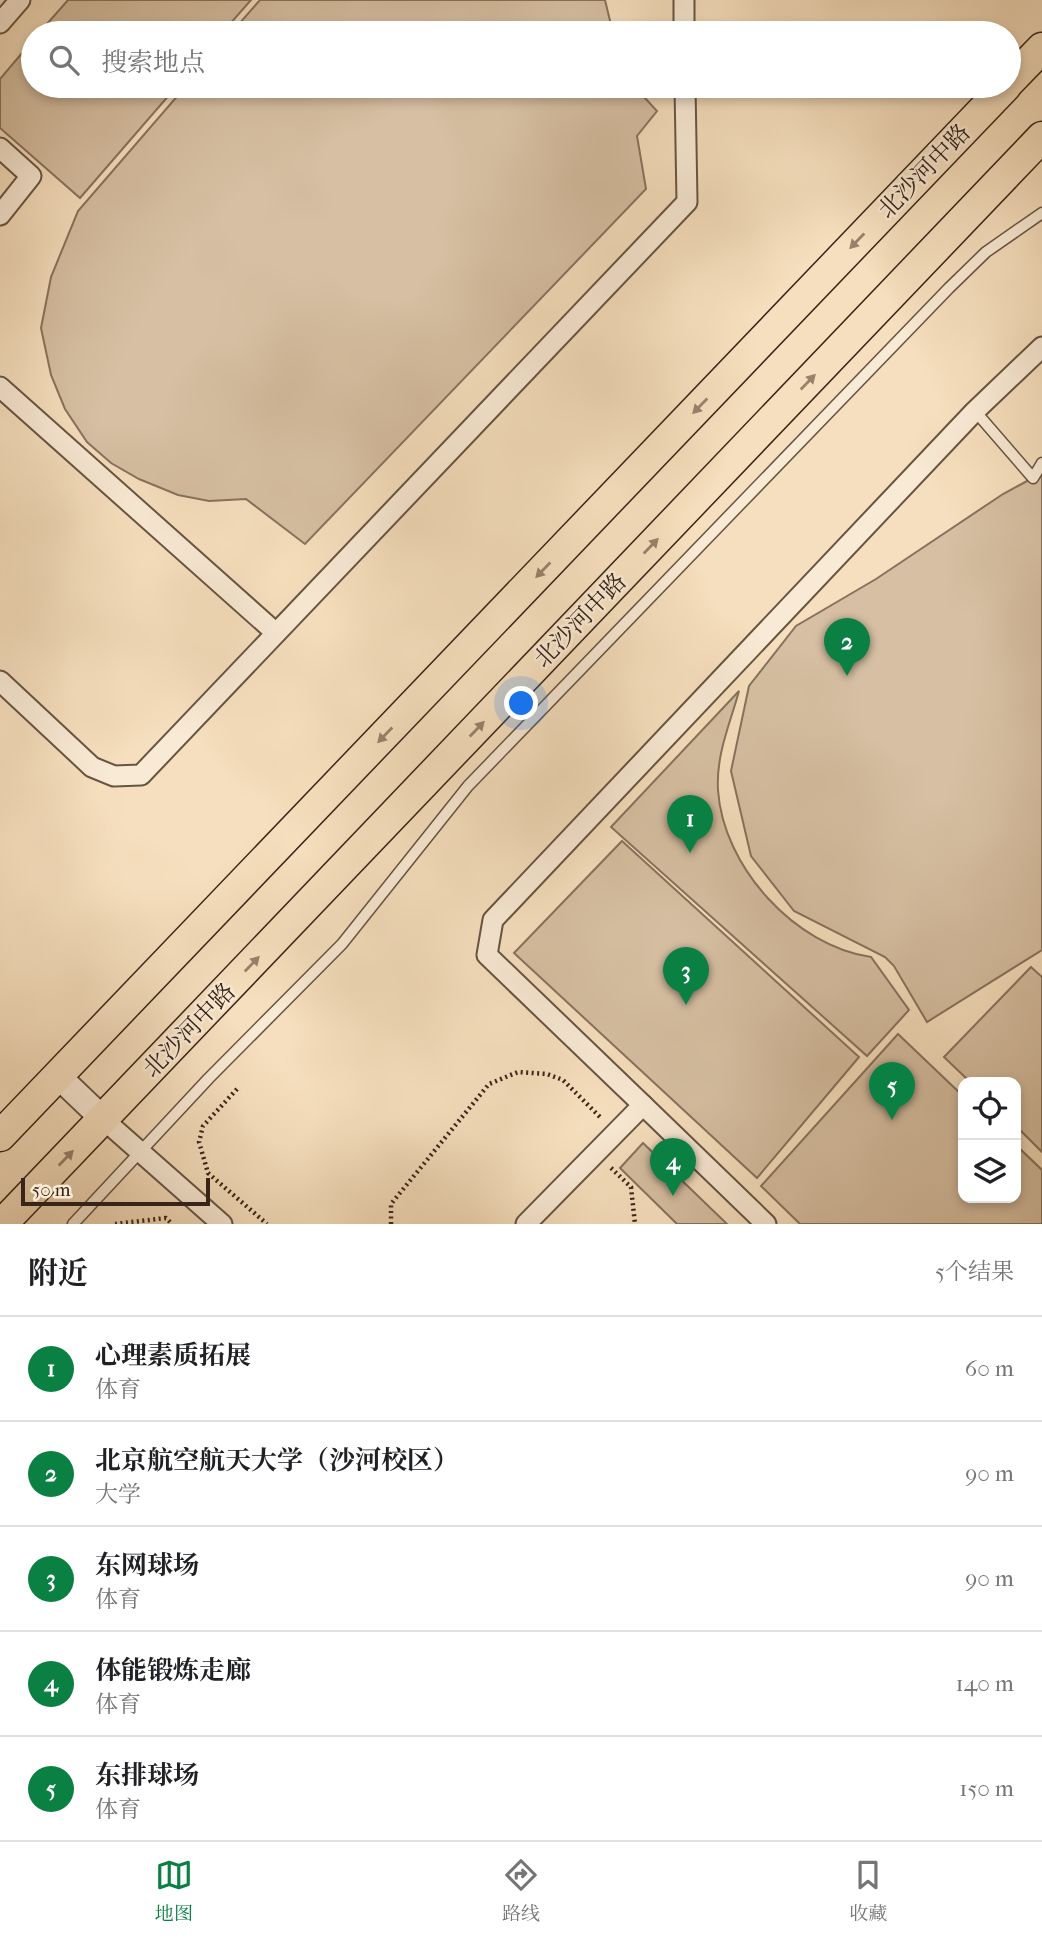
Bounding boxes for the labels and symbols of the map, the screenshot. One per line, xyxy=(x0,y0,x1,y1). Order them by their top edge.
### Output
street label: 北沙河中路 xyxy=(872,118,976,224)
one-way arrow xyxy=(849,232,865,249)
one-way arrow xyxy=(800,374,816,391)
one-way arrow xyxy=(692,397,708,414)
one-way arrow xyxy=(643,538,659,555)
one-way arrow xyxy=(535,561,551,578)
street label: 北沙河中路 xyxy=(528,567,632,673)
pin: 2 xyxy=(824,618,870,676)
your location xyxy=(504,686,538,720)
one-way arrow xyxy=(469,720,486,737)
one-way arrow xyxy=(378,726,394,743)
pin: 1 xyxy=(667,795,713,853)
pin: 3 xyxy=(663,947,709,1005)
one-way arrow xyxy=(244,956,260,973)
street label: 北沙河中路 xyxy=(137,977,241,1083)
pin: 5 xyxy=(869,1062,915,1120)
pin: 4 xyxy=(650,1138,696,1196)
one-way arrow xyxy=(58,1149,75,1166)
scale bar xyxy=(21,1175,210,1207)

